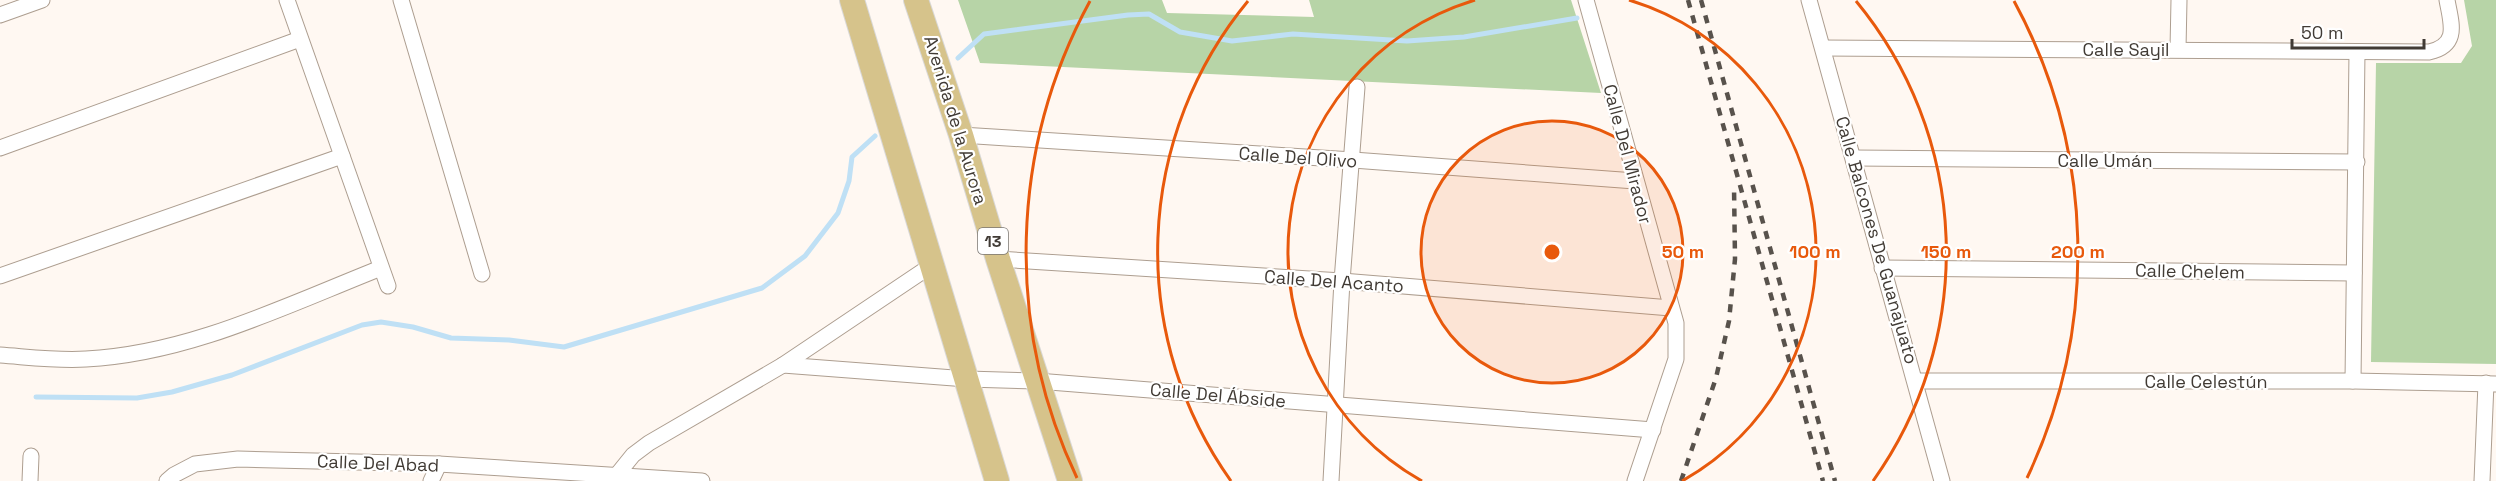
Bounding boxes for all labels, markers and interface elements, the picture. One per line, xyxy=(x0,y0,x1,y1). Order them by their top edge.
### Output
scale bar xyxy=(2292,12,2424,50)
text: 50 m xyxy=(2301,21,2343,44)
street label: Avenida de la Aurora xyxy=(919,33,993,207)
street label: Calle Sayil xyxy=(2083,38,2170,61)
street label: Calle Del Mirador xyxy=(1598,82,1658,227)
street label: Calle Balcones De Guanajuato xyxy=(1831,114,1923,366)
street label: Calle Del Olivo xyxy=(1238,141,1358,173)
street label: Calle Umán xyxy=(2058,149,2152,172)
road number: 13 xyxy=(978,228,1008,254)
text: 50 m xyxy=(1662,240,1704,263)
text: 100 m xyxy=(1789,240,1841,263)
text: 150 m xyxy=(1921,240,1971,263)
text: 200 m xyxy=(2051,240,2105,263)
centre of rings xyxy=(1542,242,1562,262)
street label: Calle Chelem xyxy=(2135,259,2245,283)
street label: Calle Del Acanto xyxy=(1264,265,1404,297)
street label: Calle Celestún xyxy=(2145,370,2267,393)
street label: Calle Del Ábside xyxy=(1149,378,1287,412)
street label: Calle Del Abad xyxy=(317,449,439,477)

